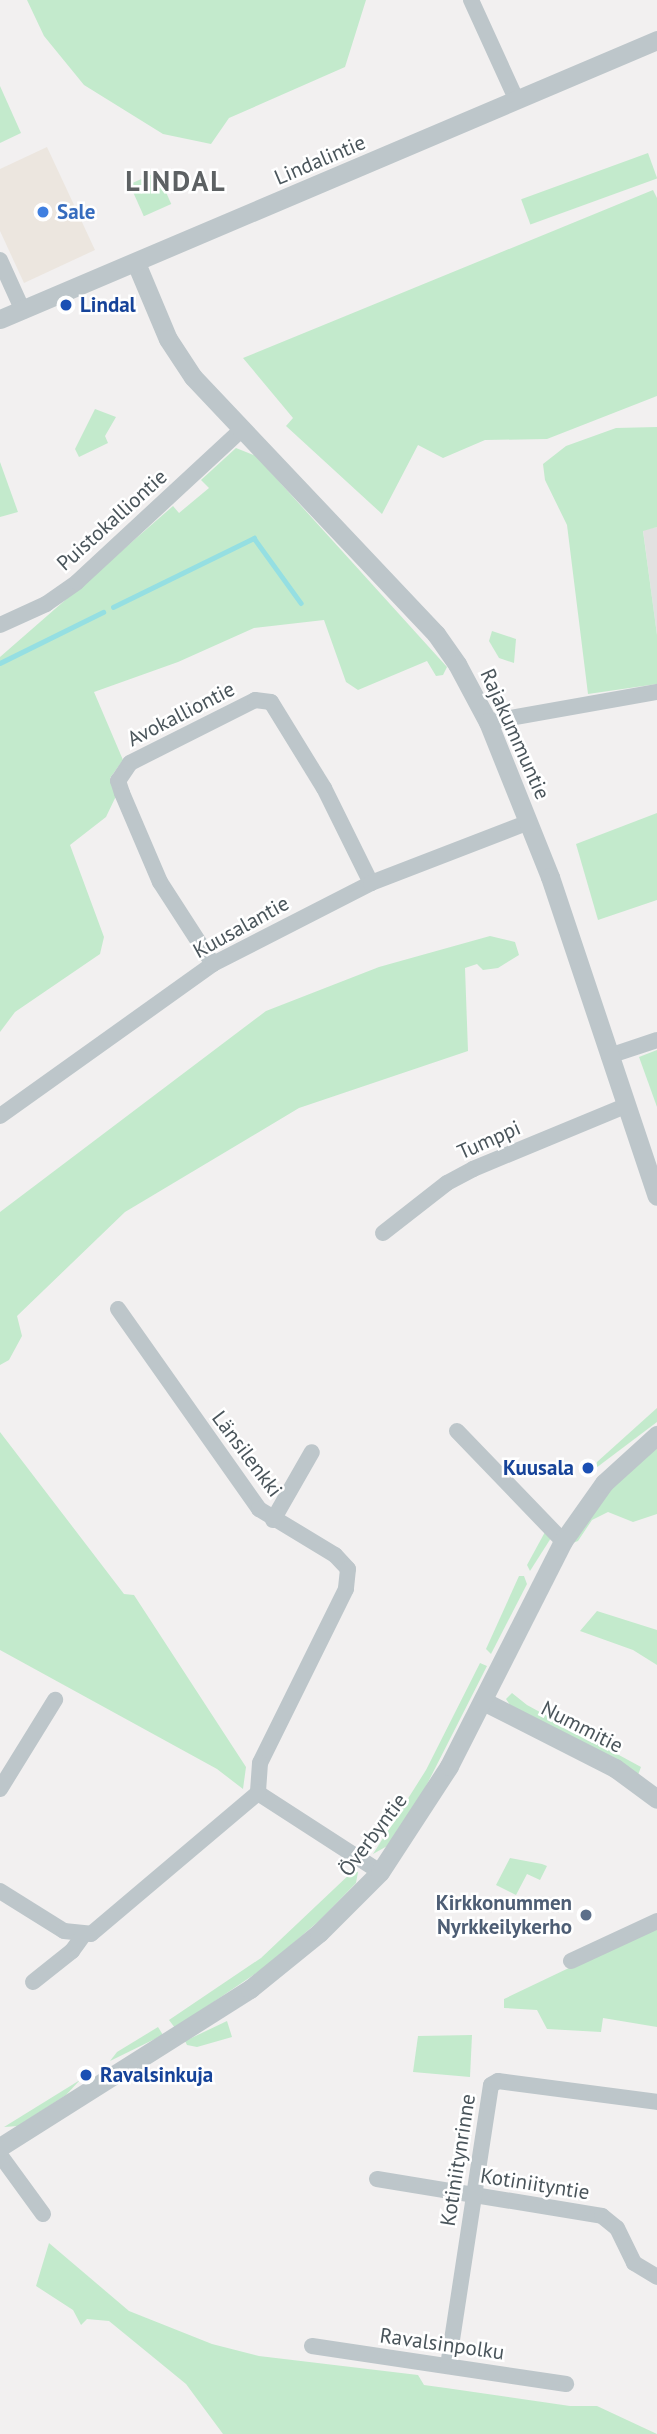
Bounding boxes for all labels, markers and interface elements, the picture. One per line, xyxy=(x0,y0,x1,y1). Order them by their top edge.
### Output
street label: Lindalintie xyxy=(271,130,369,190)
district label: LINDAL xyxy=(126,164,226,198)
place label: Sale xyxy=(57,199,95,225)
marker: Sale xyxy=(35,204,51,220)
place label: Lindal xyxy=(80,292,136,318)
marker: Lindal xyxy=(58,297,74,313)
street label: Puistokalliontie xyxy=(52,464,172,576)
street label: Rajakummuntie xyxy=(475,665,555,803)
street label: Avokalliontie xyxy=(123,676,239,752)
street label: Kuusalantie xyxy=(189,890,293,964)
street label: Tumppi xyxy=(454,1115,524,1165)
street label: Länsilenkki xyxy=(206,1406,288,1502)
place label: Kuusala xyxy=(503,1455,574,1481)
marker: Kuusala xyxy=(580,1460,596,1476)
street label: Nummitie xyxy=(537,1696,627,1758)
street label: Överbyntie xyxy=(334,1788,412,1882)
place label: Kirkkonummen Nyrkkeilykerho xyxy=(436,1890,572,1940)
marker: Kirkkonummen Nyrkkeilykerho xyxy=(578,1907,594,1923)
place label: Ravalsinkuja xyxy=(100,2062,213,2088)
marker: Ravalsinkuja xyxy=(78,2067,94,2083)
street label: Kotiniitynrinne xyxy=(435,2092,481,2228)
street label: Kotiniityntie xyxy=(479,2163,591,2205)
street label: Ravalsinpolku xyxy=(378,2323,506,2365)

